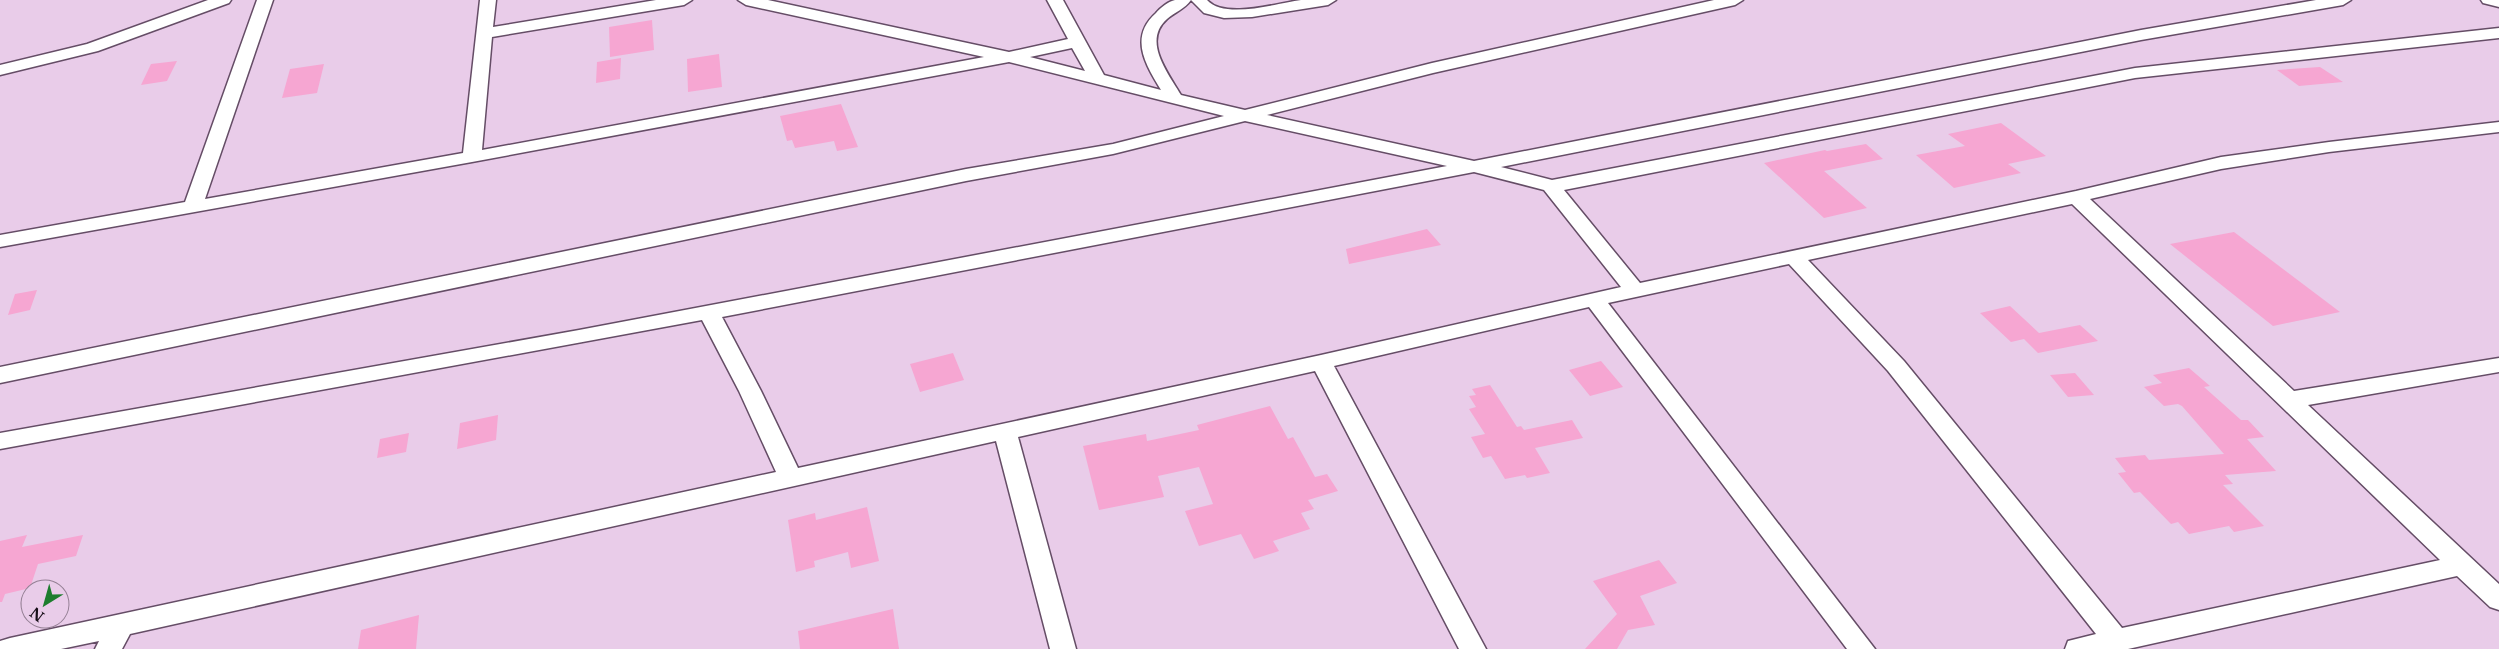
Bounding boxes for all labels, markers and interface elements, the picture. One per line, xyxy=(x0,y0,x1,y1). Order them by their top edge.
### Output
north arrow xyxy=(20,579,70,629)
text: N xyxy=(27,603,48,626)

